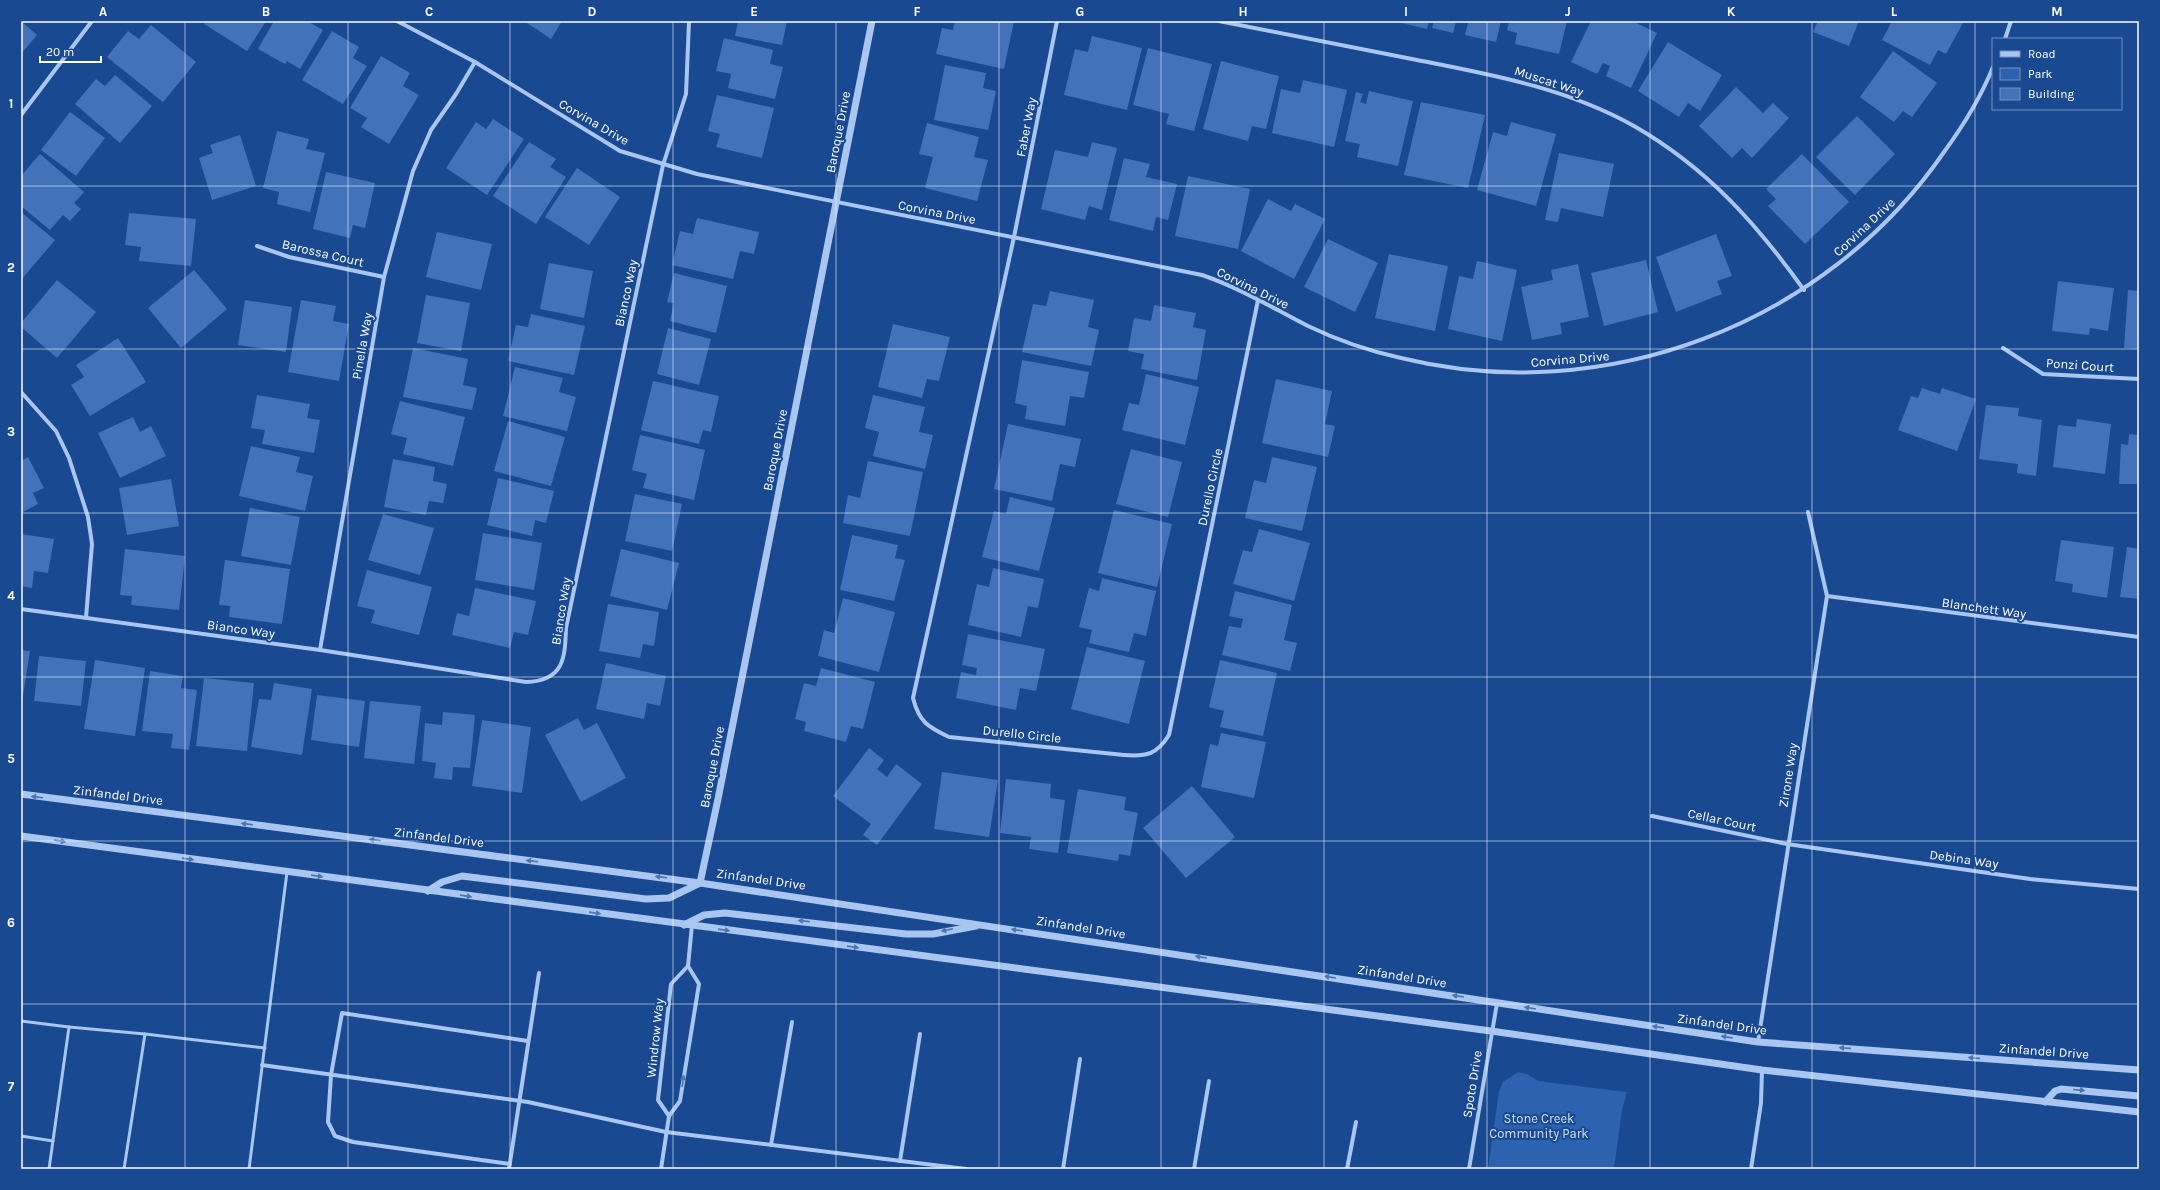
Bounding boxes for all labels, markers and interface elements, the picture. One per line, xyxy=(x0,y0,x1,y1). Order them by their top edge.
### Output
text: A xyxy=(99,4,107,19)
text: B xyxy=(262,4,270,19)
text: C xyxy=(425,4,433,19)
text: D xyxy=(588,4,597,19)
text: E xyxy=(750,4,758,19)
text: F xyxy=(913,4,921,19)
text: G xyxy=(1076,4,1084,19)
text: H xyxy=(1238,4,1248,19)
text: I xyxy=(1404,4,1408,19)
text: J xyxy=(1565,4,1571,19)
text: K xyxy=(1727,4,1736,19)
text: L xyxy=(1891,4,1898,19)
text: M xyxy=(2051,4,2063,19)
scale bar xyxy=(40,38,101,64)
legend xyxy=(1992,38,2122,110)
text: 20 m xyxy=(46,45,74,59)
text: Road xyxy=(2028,47,2056,61)
street label: Muscat Way xyxy=(1512,63,1586,99)
text: Park xyxy=(2028,67,2053,81)
text: Building xyxy=(2028,87,2075,101)
street label: Baroque Drive xyxy=(823,90,854,174)
text: 1 xyxy=(9,96,13,111)
street label: Corvina Drive xyxy=(556,96,632,148)
street label: Faber Way xyxy=(1013,96,1039,158)
street label: Corvina Drive xyxy=(1830,194,1898,259)
street label: Corvina Drive xyxy=(897,197,977,227)
street label: Barossa Court xyxy=(281,236,365,270)
street label: Bianco Way xyxy=(612,258,640,328)
text: 2 xyxy=(7,260,15,275)
street label: Corvina Drive xyxy=(1214,264,1292,312)
street label: Pinella Way xyxy=(349,311,375,381)
street label: Corvina Drive xyxy=(1530,348,1610,370)
street label: Ponzi Court xyxy=(2046,355,2114,375)
street label: Baroque Drive xyxy=(760,408,791,492)
text: 3 xyxy=(7,424,15,439)
street label: Durello Circle xyxy=(1194,447,1226,527)
street label: Bianco Way xyxy=(548,576,574,646)
text: 4 xyxy=(7,588,15,603)
street label: Blanchett Way xyxy=(1941,595,2027,621)
street label: Bianco Way xyxy=(206,617,276,641)
street label: Durello Circle xyxy=(982,722,1062,746)
street label: Baroque Drive xyxy=(697,725,728,809)
street label: Zirone Way xyxy=(1775,742,1801,808)
text: 5 xyxy=(7,751,15,766)
street label: Zinfandel Drive xyxy=(72,782,164,808)
one-way arrow xyxy=(31,793,43,800)
street label: Cellar Court xyxy=(1686,805,1758,835)
one-way arrow xyxy=(240,821,253,827)
street label: Zinfandel Drive xyxy=(393,824,485,850)
one-way arrow xyxy=(369,837,381,843)
one-way arrow xyxy=(54,838,66,844)
street label: Debina Way xyxy=(1929,847,1999,871)
one-way arrow xyxy=(182,855,195,862)
one-way arrow xyxy=(526,858,538,864)
street label: Zinfandel Drive xyxy=(715,865,807,893)
one-way arrow xyxy=(311,873,323,879)
one-way arrow xyxy=(655,874,667,881)
one-way arrow xyxy=(460,893,472,899)
one-way arrow xyxy=(589,910,601,916)
street label: Zinfandel Drive xyxy=(1035,913,1127,942)
text: 6 xyxy=(7,915,15,930)
one-way arrow xyxy=(798,918,810,924)
one-way arrow xyxy=(718,927,730,933)
one-way arrow xyxy=(1011,927,1023,933)
one-way arrow xyxy=(941,928,953,934)
one-way arrow xyxy=(847,944,859,950)
one-way arrow xyxy=(1195,954,1207,960)
street label: Zinfandel Drive xyxy=(1356,962,1448,991)
one-way arrow xyxy=(1324,974,1336,980)
one-way arrow xyxy=(1452,993,1464,999)
street label: Windrow Way xyxy=(643,998,667,1078)
one-way arrow xyxy=(1524,1004,1536,1010)
street label: Zinfandel Drive xyxy=(1676,1010,1768,1038)
one-way arrow xyxy=(1652,1024,1664,1030)
one-way arrow xyxy=(1721,1034,1734,1040)
street label: Zinfandel Drive xyxy=(1998,1040,2090,1062)
one-way arrow xyxy=(1839,1045,1851,1052)
street label: Spoto Drive xyxy=(1459,1049,1485,1119)
one-way arrow xyxy=(1968,1054,1980,1061)
one-way arrow xyxy=(681,1075,687,1087)
text: 7 xyxy=(8,1079,15,1094)
one-way arrow xyxy=(2073,1087,2085,1094)
park label: Stone Creek Community Park xyxy=(1489,1111,1589,1141)

